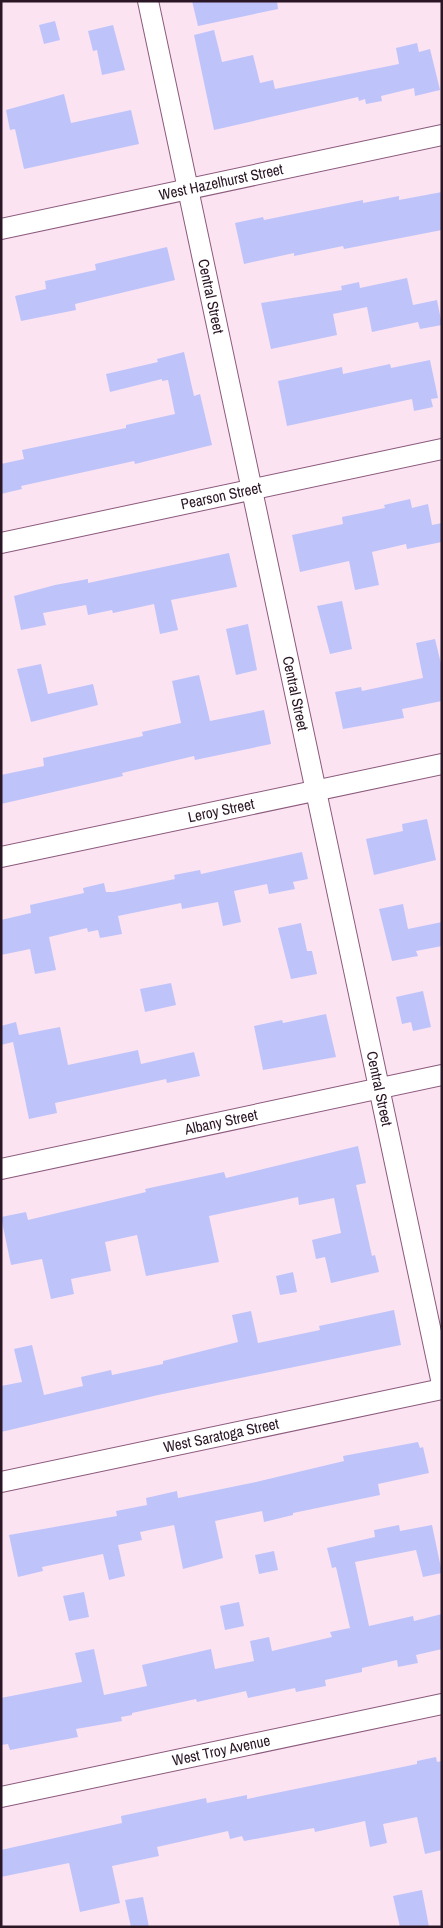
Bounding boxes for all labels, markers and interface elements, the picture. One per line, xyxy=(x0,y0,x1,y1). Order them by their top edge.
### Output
street label: West Hazelhurst Street xyxy=(157,158,286,205)
street label: Central Street xyxy=(193,257,230,336)
street label: Pearson Street xyxy=(179,477,264,514)
street label: Central Street xyxy=(278,654,314,733)
street label: Leroy Street xyxy=(186,793,257,827)
street label: Central Street xyxy=(362,1049,398,1128)
street label: Albany Street xyxy=(182,1104,260,1140)
street label: West Saratoga Street xyxy=(161,1413,281,1457)
street label: West Troy Avenue xyxy=(170,1730,272,1771)

